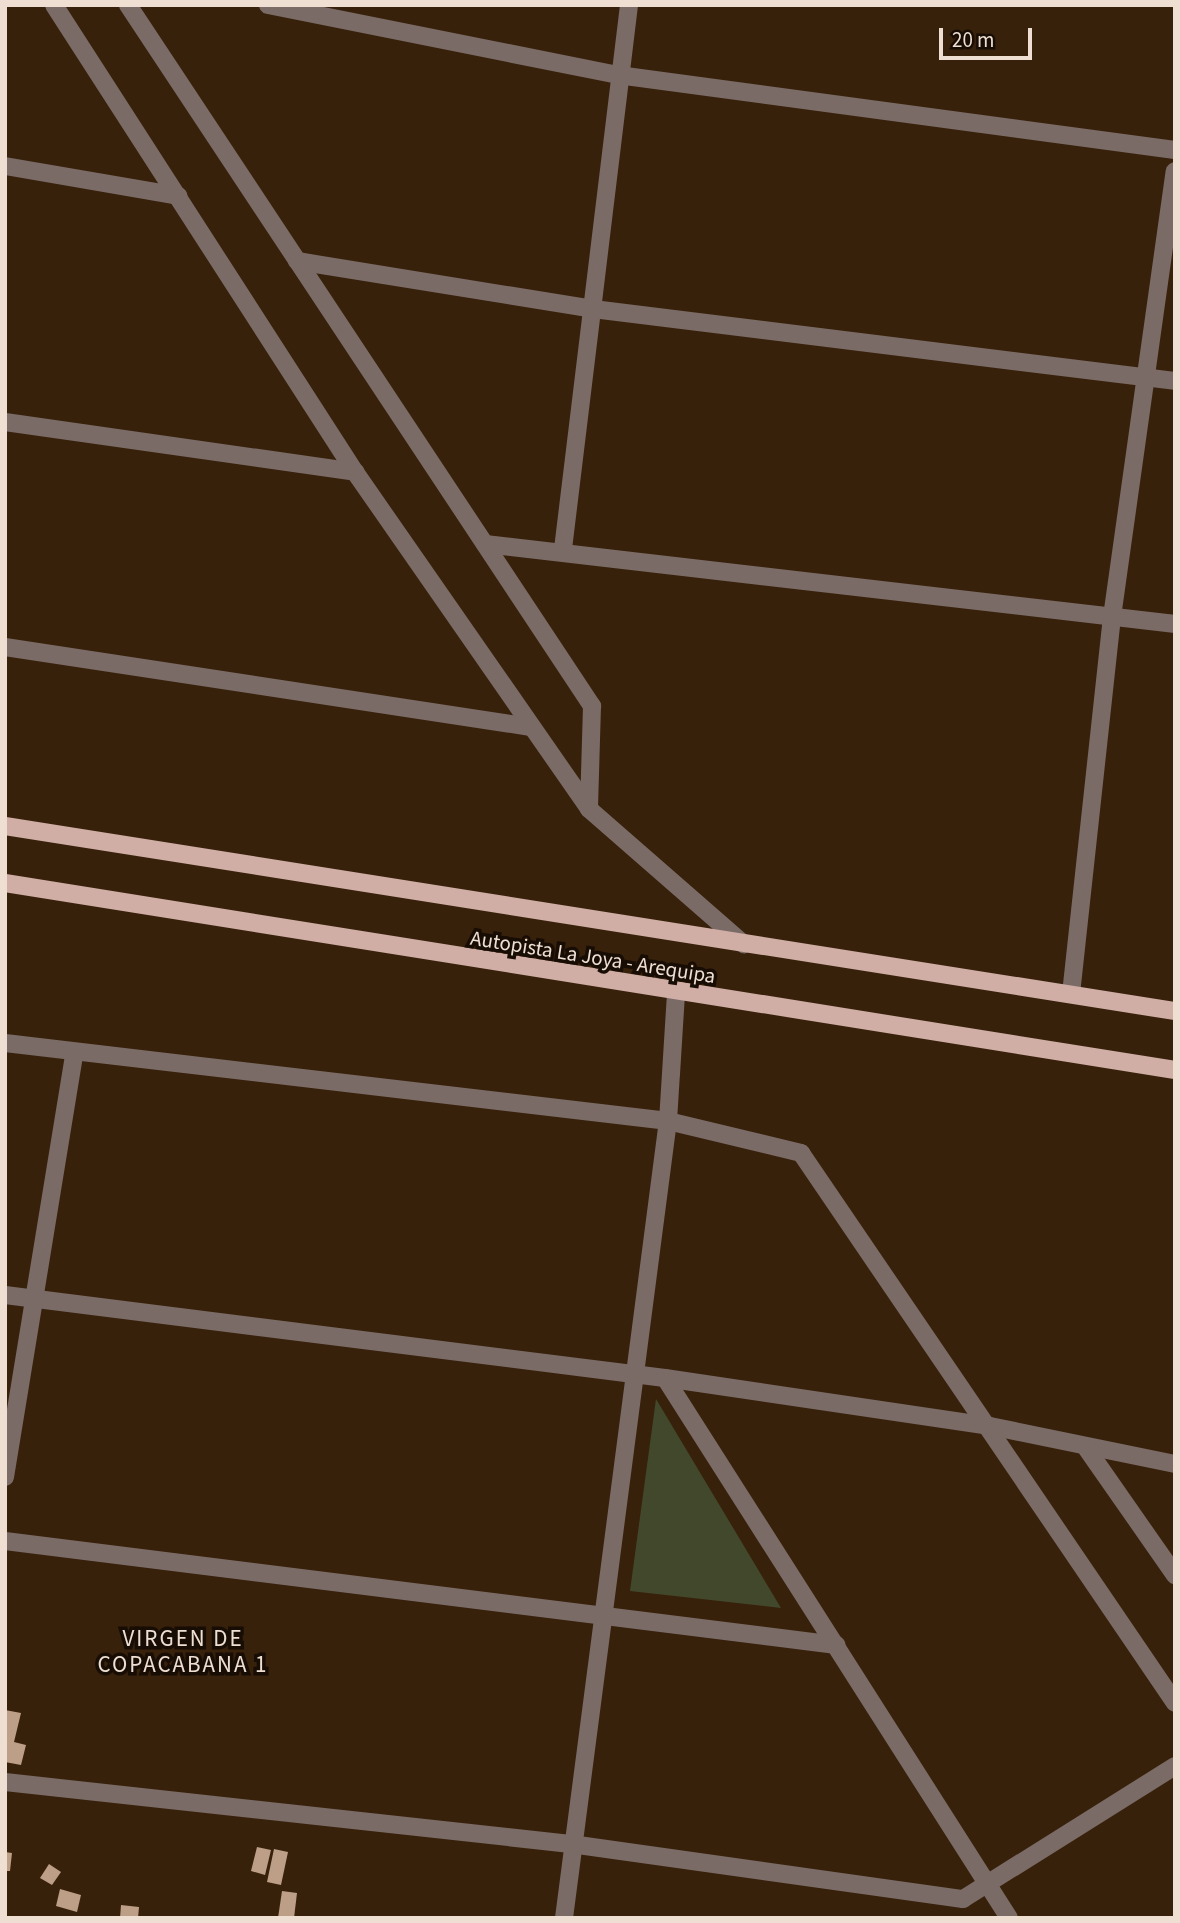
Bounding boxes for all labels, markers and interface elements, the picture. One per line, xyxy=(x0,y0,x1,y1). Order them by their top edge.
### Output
scale bar xyxy=(942,14,1035,58)
text: 20 m xyxy=(952,25,994,55)
street label: Autopista La Joya - Arequipa xyxy=(469,925,717,989)
district label: VIRGEN DE COPACABANA 1 xyxy=(99,1625,267,1679)

